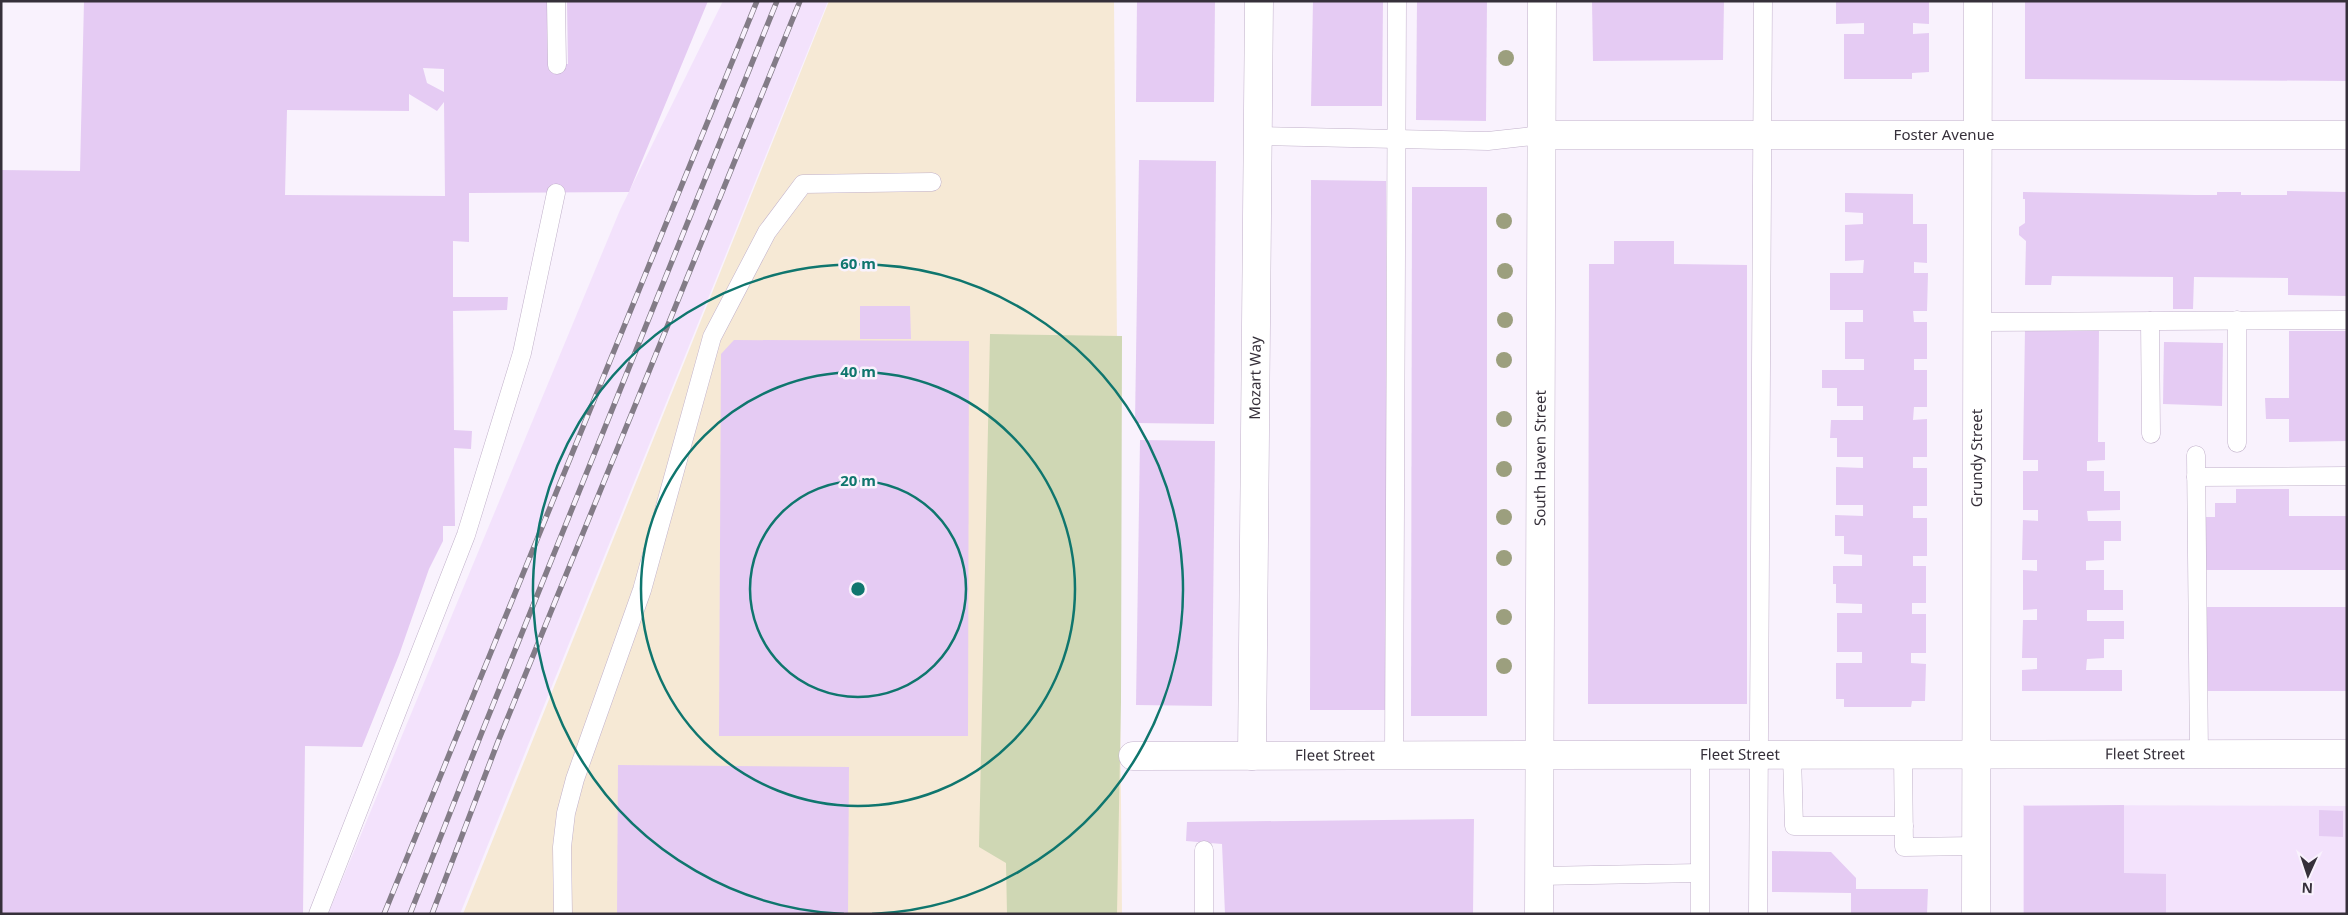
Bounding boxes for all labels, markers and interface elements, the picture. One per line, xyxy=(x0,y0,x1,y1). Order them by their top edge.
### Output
street label: Foster Avenue xyxy=(1894,124,1994,144)
text: 60 m xyxy=(840,253,876,273)
street label: Mozart Way xyxy=(1244,336,1265,420)
text: 40 m xyxy=(840,361,876,381)
street label: South Haven Street xyxy=(1529,389,1550,526)
street label: Grundy Street xyxy=(1966,408,1986,507)
text: 20 m xyxy=(840,470,876,490)
centre of rings xyxy=(849,580,867,598)
street label: Fleet Street xyxy=(2105,743,2186,763)
street label: Fleet Street xyxy=(1295,744,1376,765)
street label: Fleet Street xyxy=(1700,744,1781,764)
north arrow xyxy=(2283,850,2333,900)
text: N xyxy=(2301,879,2313,898)

